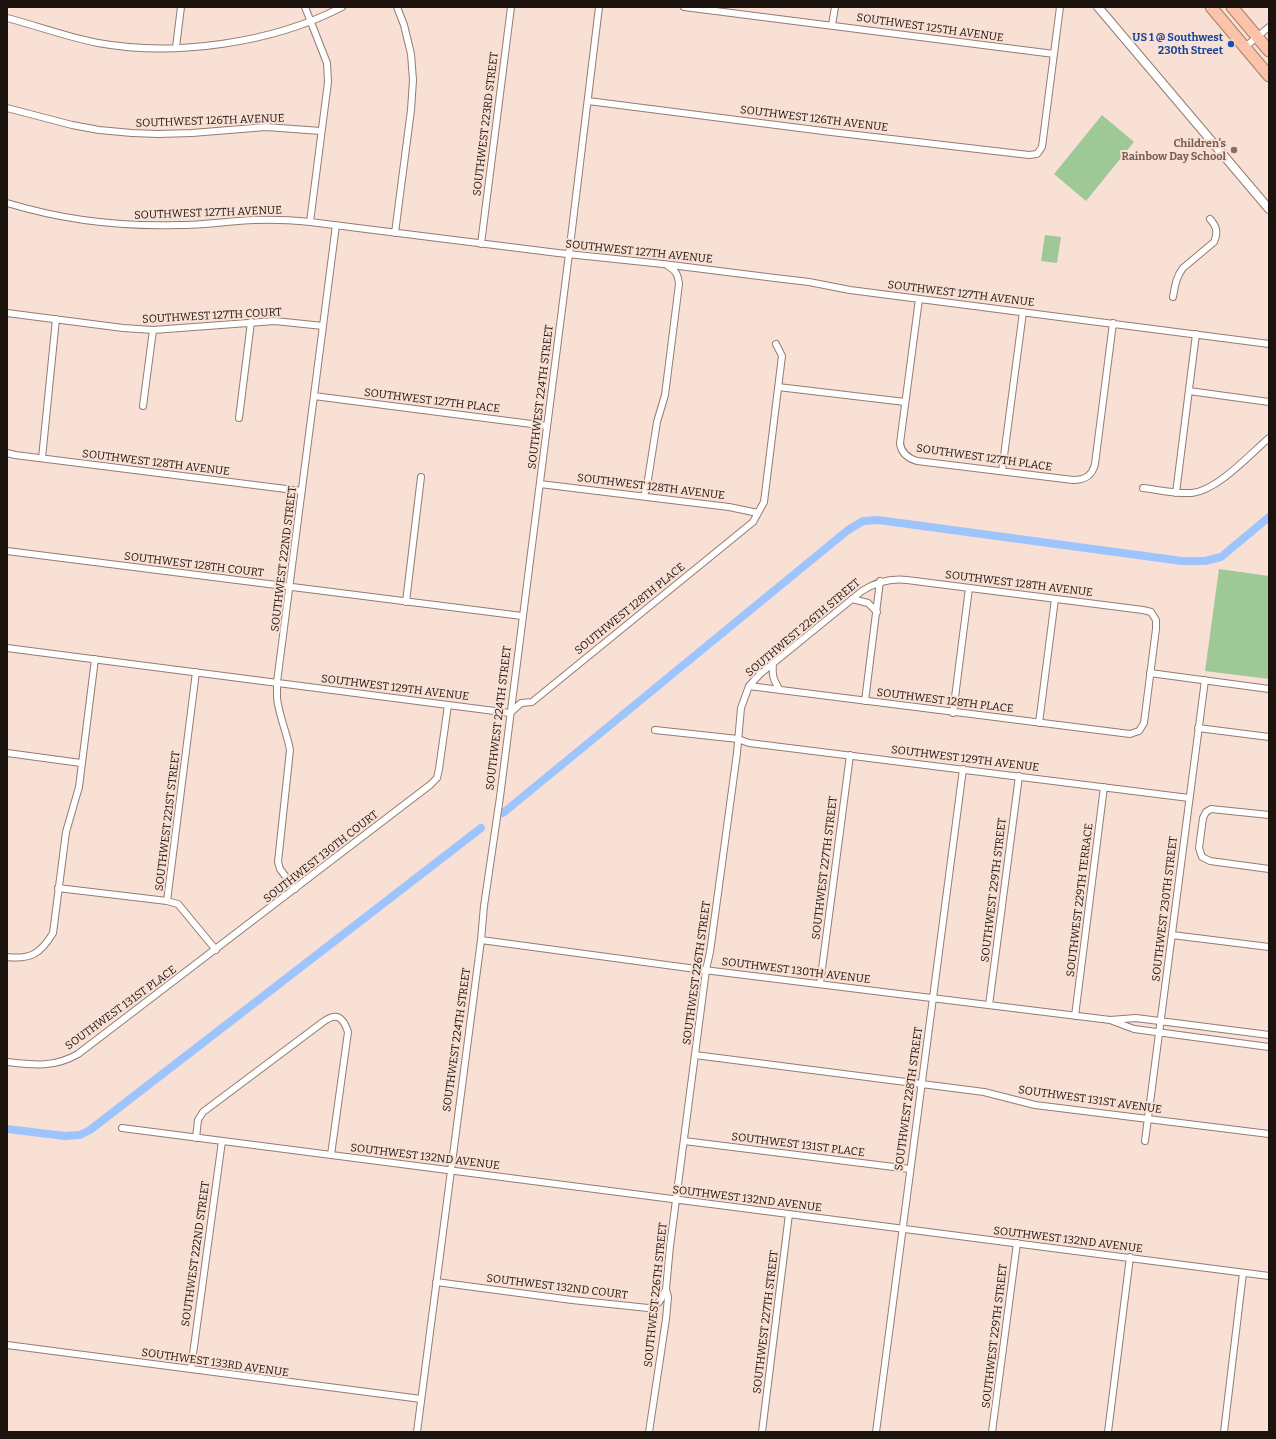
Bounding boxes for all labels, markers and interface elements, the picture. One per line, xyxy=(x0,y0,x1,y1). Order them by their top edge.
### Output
street label: SOUTHWEST 125TH AVENUE xyxy=(856,11,1004,45)
place label: US 1 @ Southwest 230th Street xyxy=(1132,31,1223,57)
marker: US 1 @ Southwest 230th Street xyxy=(1226,39,1236,49)
street label: SOUTHWEST 223RD STREET xyxy=(471,51,501,197)
street label: SOUTHWEST 126TH AVENUE xyxy=(739,103,889,135)
street label: SOUTHWEST 126TH AVENUE xyxy=(135,112,285,130)
place label: Children's Rainbow Day School xyxy=(1121,137,1226,163)
marker: Children's Rainbow Day School xyxy=(1229,145,1239,155)
street label: SOUTHWEST 127TH AVENUE xyxy=(134,204,282,222)
street label: SOUTHWEST 127TH AVENUE xyxy=(565,238,713,266)
street label: SOUTHWEST 127TH AVENUE xyxy=(887,278,1035,310)
street label: SOUTHWEST 127TH COURT xyxy=(142,306,282,326)
street label: SOUTHWEST 224TH STREET xyxy=(526,324,556,470)
street label: SOUTHWEST 127TH PLACE xyxy=(363,386,501,416)
street label: SOUTHWEST 127TH PLACE xyxy=(915,442,1053,474)
street label: SOUTHWEST 128TH AVENUE xyxy=(81,447,231,479)
street label: SOUTHWEST 128TH AVENUE xyxy=(576,471,726,503)
street label: SOUTHWEST 222ND STREET xyxy=(269,486,299,632)
street label: SOUTHWEST 128TH COURT xyxy=(123,550,265,580)
street label: SOUTHWEST 128TH PLACE xyxy=(572,561,688,657)
street label: SOUTHWEST 128TH AVENUE xyxy=(944,568,1094,600)
street label: SOUTHWEST 226TH STREET xyxy=(743,576,863,680)
street label: SOUTHWEST 224TH STREET xyxy=(484,645,514,791)
street label: SOUTHWEST 129TH AVENUE xyxy=(320,672,470,704)
street label: SOUTHWEST 128TH PLACE xyxy=(876,686,1014,716)
street label: SOUTHWEST 129TH AVENUE xyxy=(890,743,1040,775)
street label: SOUTHWEST 221ST STREET xyxy=(153,750,183,892)
street label: SOUTHWEST 227TH STREET xyxy=(810,796,840,940)
street label: SOUTHWEST 130TH COURT xyxy=(261,808,381,906)
street label: SOUTHWEST 229TH STREET xyxy=(979,817,1009,963)
street label: SOUTHWEST 229TH TERRACE xyxy=(1064,822,1096,978)
street label: SOUTHWEST 230TH STREET xyxy=(1150,836,1180,982)
street label: SOUTHWEST 226TH STREET xyxy=(680,900,714,1046)
street label: SOUTHWEST 130TH AVENUE xyxy=(721,955,871,987)
street label: SOUTHWEST 131ST PLACE xyxy=(63,963,179,1053)
street label: SOUTHWEST 224TH STREET xyxy=(440,967,474,1113)
street label: SOUTHWEST 228TH STREET xyxy=(892,1026,926,1172)
street label: SOUTHWEST 131ST AVENUE xyxy=(1017,1083,1163,1117)
street label: SOUTHWEST 131ST PLACE xyxy=(731,1130,865,1160)
street label: SOUTHWEST 132ND AVENUE xyxy=(350,1141,500,1173)
street label: SOUTHWEST 222ND STREET xyxy=(179,1181,213,1327)
street label: SOUTHWEST 132ND AVENUE xyxy=(672,1183,822,1215)
street label: SOUTHWEST 226TH STREET xyxy=(642,1222,670,1368)
street label: SOUTHWEST 132ND AVENUE xyxy=(993,1224,1143,1256)
street label: SOUTHWEST 227TH STREET xyxy=(751,1250,781,1394)
street label: SOUTHWEST 229TH STREET xyxy=(980,1263,1010,1409)
street label: SOUTHWEST 132ND COURT xyxy=(486,1272,628,1302)
street label: SOUTHWEST 133RD AVENUE xyxy=(140,1346,290,1380)

